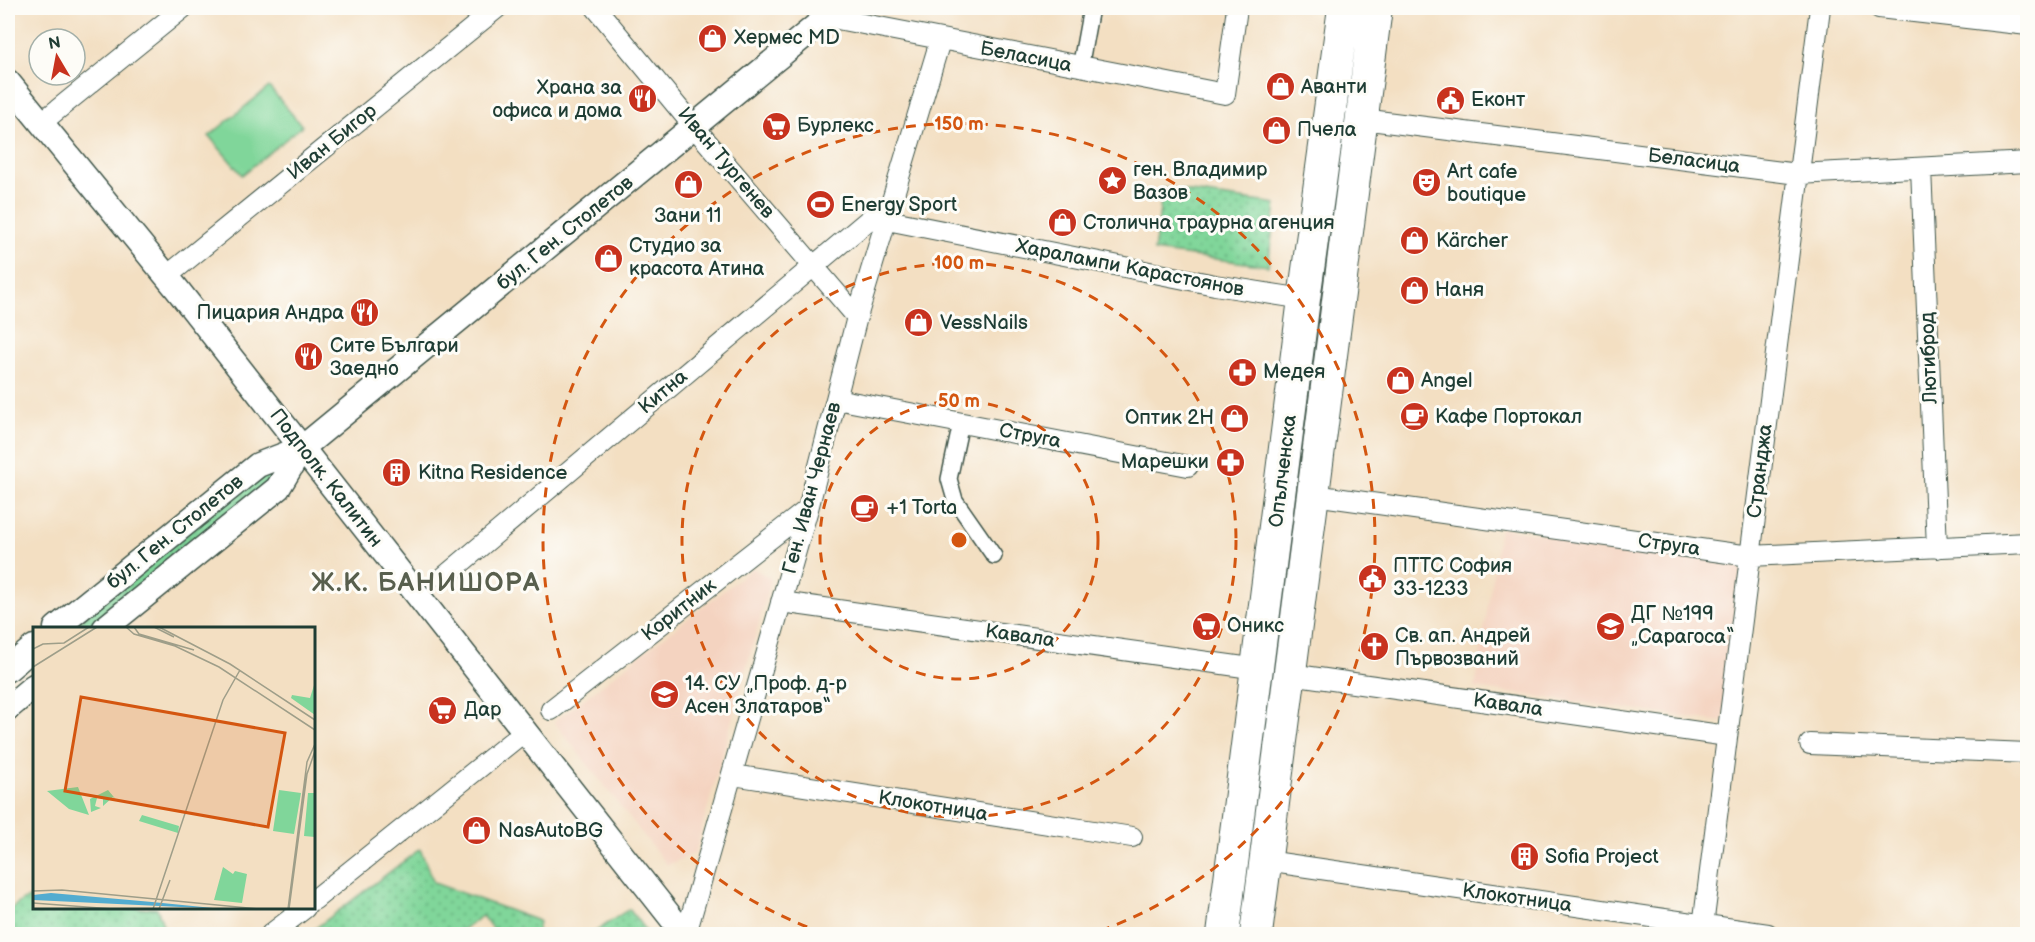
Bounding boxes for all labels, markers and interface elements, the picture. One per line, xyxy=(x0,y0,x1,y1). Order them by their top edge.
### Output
shop icon: Хермес MD xyxy=(697,22,729,54)
place label: Хермес MD xyxy=(734,26,840,50)
north arrow xyxy=(27,27,87,87)
text: N xyxy=(47,33,62,54)
street label: Беласица xyxy=(978,36,1074,78)
shop icon: Аванти xyxy=(1264,71,1296,103)
place label: Аванти xyxy=(1300,75,1367,99)
place label: Храна за офиса и дома xyxy=(492,76,622,123)
restaurant icon: Храна за офиса и дома xyxy=(627,83,659,115)
public building icon: Еконт xyxy=(1434,84,1466,116)
place label: Еконт xyxy=(1471,88,1526,112)
street label: Иван Бигор xyxy=(283,98,382,185)
street label: Иван Тургенев xyxy=(673,103,780,224)
supermarket icon: Бурлекс xyxy=(760,110,792,142)
place label: Бурлекс xyxy=(797,114,874,138)
text: 150 m xyxy=(934,114,984,135)
shop icon: Пчела xyxy=(1260,114,1292,146)
place label: Пчела xyxy=(1297,118,1357,142)
street label: Беласица xyxy=(1647,143,1742,179)
place label: ген. Владимир Вазов xyxy=(1133,158,1268,205)
place label: Art cafe boutique xyxy=(1447,160,1526,207)
place icon: ген. Владимир Вазов xyxy=(1096,165,1128,197)
theatre icon: Art cafe boutique xyxy=(1410,167,1442,199)
shop icon: Зани 11 xyxy=(672,169,704,201)
street label: бул. Ген. Столетов xyxy=(492,170,638,295)
sports icon: Energy Sport xyxy=(804,189,836,221)
place label: Energy Sport xyxy=(841,193,957,217)
place label: Зани 11 xyxy=(655,204,721,228)
shop icon: Столична траурна агенция xyxy=(1046,207,1078,239)
place label: Столична траурна агенция xyxy=(1083,211,1335,235)
shop icon: Kärcher xyxy=(1399,225,1431,257)
place label: Kärcher xyxy=(1436,229,1508,253)
place label: Студио за красота Атина xyxy=(629,234,765,281)
street label: Харалампи Карастоянов xyxy=(1014,234,1247,302)
shop icon: Студио за красота Атина xyxy=(592,242,624,274)
text: 100 m xyxy=(934,253,984,274)
shop icon: Наня xyxy=(1398,274,1430,306)
place label: Наня xyxy=(1435,278,1484,302)
restaurant icon: Пицария Андра xyxy=(349,297,381,329)
place label: Пицария Андра xyxy=(197,301,344,325)
shop icon: VessNails xyxy=(903,307,935,339)
place label: VessNails xyxy=(940,311,1028,335)
street label: Лютиброд xyxy=(1915,312,1943,405)
place label: Сите Българи Заедно xyxy=(330,334,459,381)
restaurant icon: Сите Българи Заедно xyxy=(293,341,325,373)
pharmacy icon: Медея xyxy=(1226,356,1258,388)
place label: Медея xyxy=(1263,360,1325,384)
street label: Китна xyxy=(634,365,692,419)
shop icon: Angel xyxy=(1384,365,1416,397)
place label: Angel xyxy=(1421,369,1472,393)
text: 50 m xyxy=(938,391,980,412)
street label: Ген. Иван Чернаев xyxy=(777,399,847,577)
cafe icon: Кафе Портокал xyxy=(1398,401,1430,433)
shop icon: Оптик 2Н xyxy=(1219,402,1251,434)
street label: Подполк. Калитин xyxy=(264,404,388,552)
place label: Кафе Портокал xyxy=(1435,405,1582,429)
place label: Оптик 2Н xyxy=(1125,406,1214,430)
street label: Опълченска xyxy=(1264,413,1302,529)
street label: Струга xyxy=(997,418,1063,454)
street label: Странджа xyxy=(1742,422,1778,520)
pharmacy icon: Марешки xyxy=(1214,446,1246,478)
place label: Марешки xyxy=(1121,450,1209,474)
building icon: Kitna Residence xyxy=(381,457,413,489)
place label: Kitna Residence xyxy=(418,461,568,485)
street label: бул. Ген. Столетов xyxy=(102,469,248,594)
cafe icon: +1 Torta xyxy=(849,492,881,524)
place label: +1 Torta xyxy=(886,496,957,520)
street label: Струга xyxy=(1636,529,1702,561)
centre of rings xyxy=(949,530,969,550)
place label: ПТТС София 33-1233 xyxy=(1393,554,1512,601)
public building icon: ПТТС София 33-1233 xyxy=(1356,562,1388,594)
district label: Ж.К. БАНИШОРА xyxy=(311,568,541,599)
street label: Коритник xyxy=(637,573,721,647)
place label: ДГ №199 „Сарагоса“ xyxy=(1631,602,1734,649)
supermarket icon: Оникс xyxy=(1190,610,1222,642)
school or university icon: ДГ №199 „Сарагоса“ xyxy=(1594,610,1626,642)
place label: Оникс xyxy=(1227,614,1284,638)
street label: Кавала xyxy=(984,619,1057,653)
place label: Св. ап. Андрей Първозваний xyxy=(1395,624,1530,671)
inset map xyxy=(33,627,315,909)
church icon: Св. ап. Андрей Първозваний xyxy=(1358,631,1390,663)
place label: 14. СУ „Проф. д-р Асен Златаров“ xyxy=(684,672,848,719)
school or university icon: 14. СУ „Проф. д-р Асен Златаров“ xyxy=(648,679,680,711)
street label: Кавала xyxy=(1472,688,1545,722)
supermarket icon: Дар xyxy=(427,694,459,726)
place label: Дар xyxy=(464,698,502,722)
street label: Клокотница xyxy=(877,786,990,827)
shop icon: NasAutoBG xyxy=(461,815,493,847)
place label: NasAutoBG xyxy=(498,819,603,843)
building icon: Sofia Project xyxy=(1508,841,1540,873)
place label: Sofia Project xyxy=(1545,845,1659,869)
street label: Клокотница xyxy=(1461,878,1574,918)

